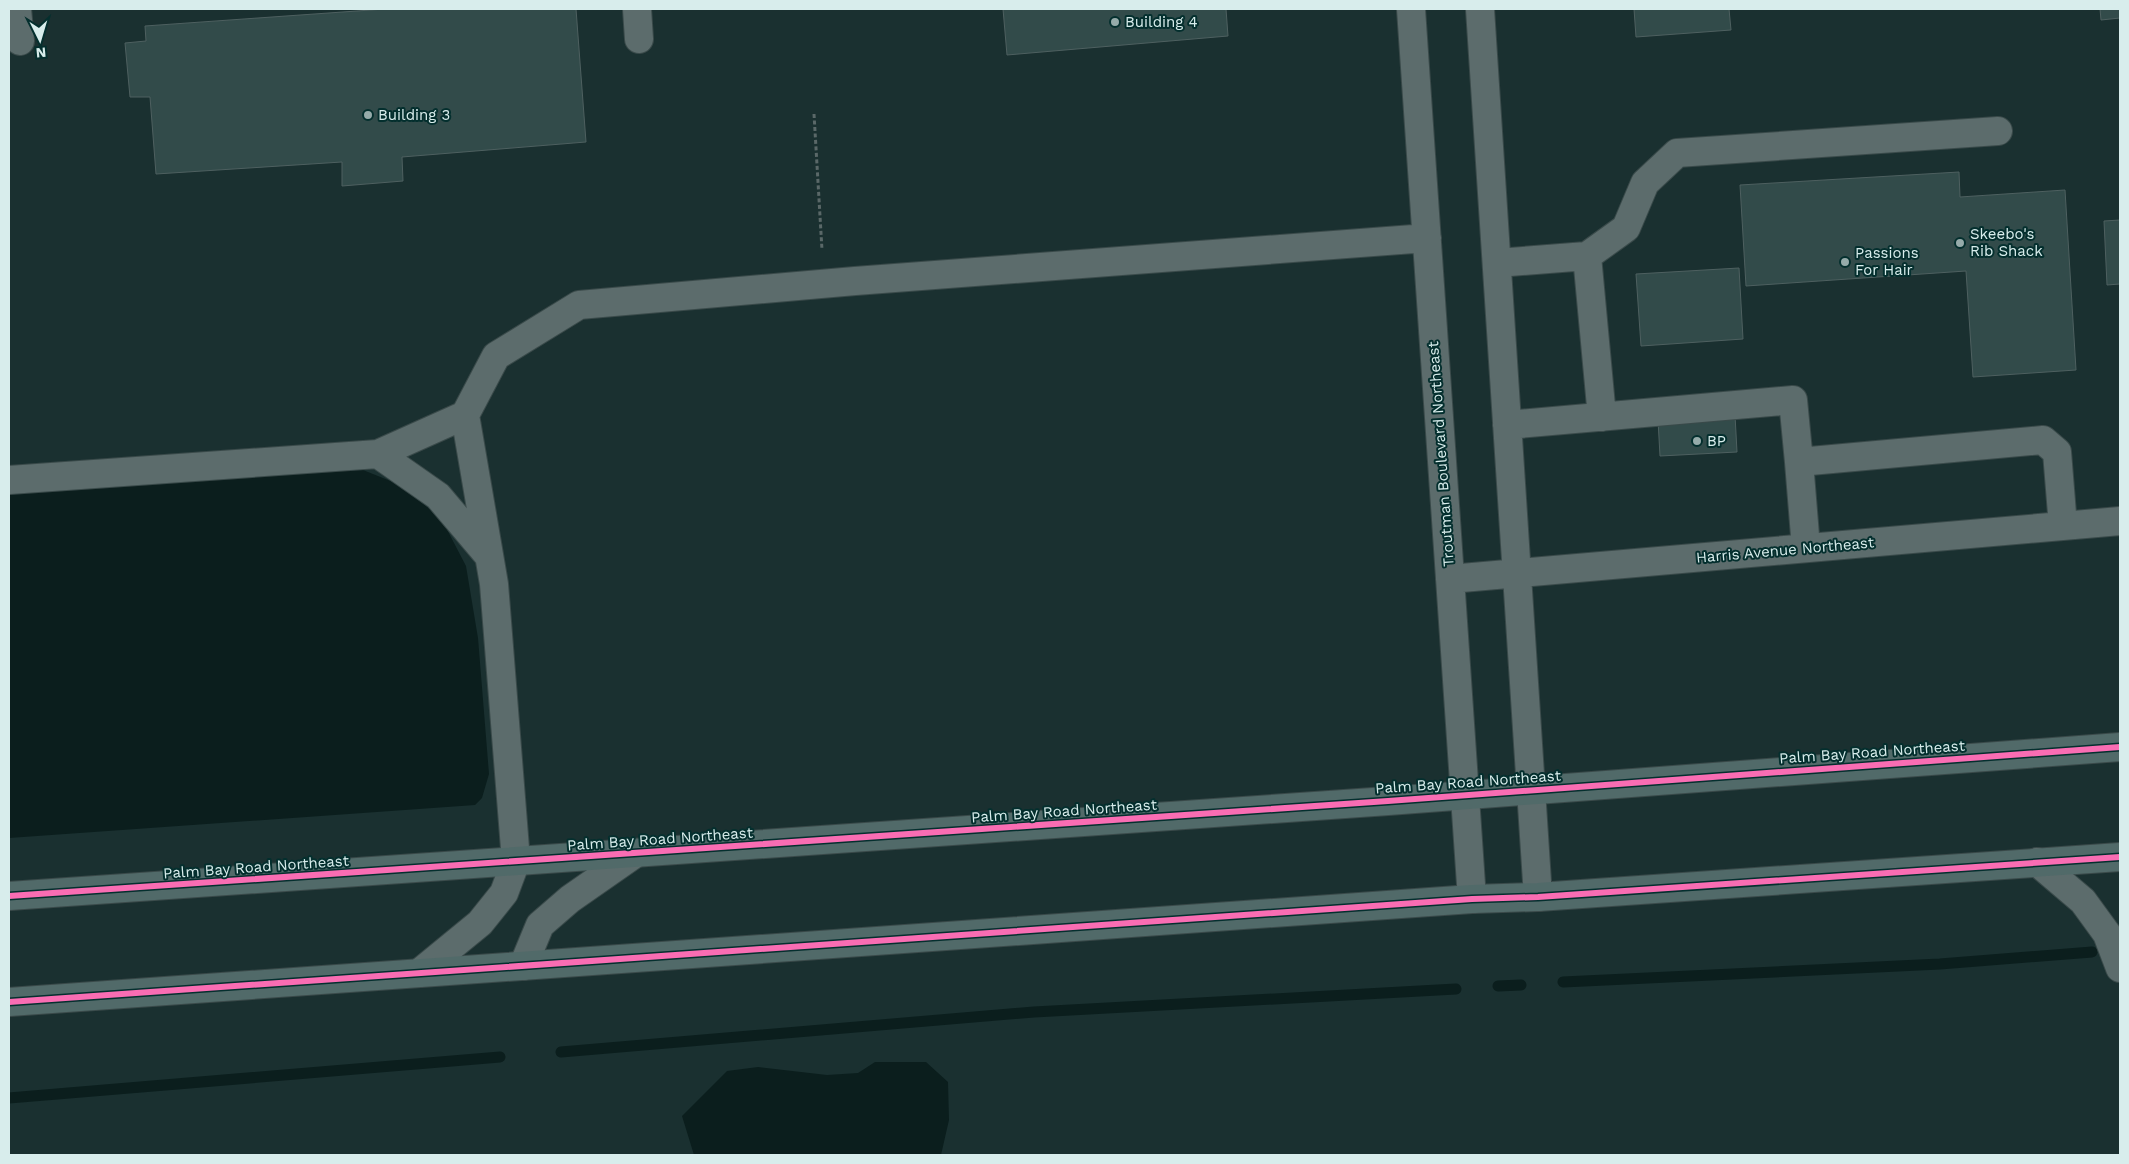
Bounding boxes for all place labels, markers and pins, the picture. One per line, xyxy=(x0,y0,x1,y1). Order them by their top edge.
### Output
place label: Building 4 xyxy=(1125,13,1198,31)
marker: Building 4 xyxy=(1109,16,1121,28)
place label: Building 3 xyxy=(378,106,450,124)
marker: Building 3 xyxy=(362,109,374,121)
place label: Skeebo's Rib Shack xyxy=(1970,225,2043,260)
marker: Skeebo's Rib Shack xyxy=(1954,237,1966,249)
place label: Passions For Hair xyxy=(1855,244,1919,279)
marker: Passions For Hair xyxy=(1839,256,1851,268)
place label: BP xyxy=(1707,432,1726,450)
marker: BP xyxy=(1691,435,1703,447)

